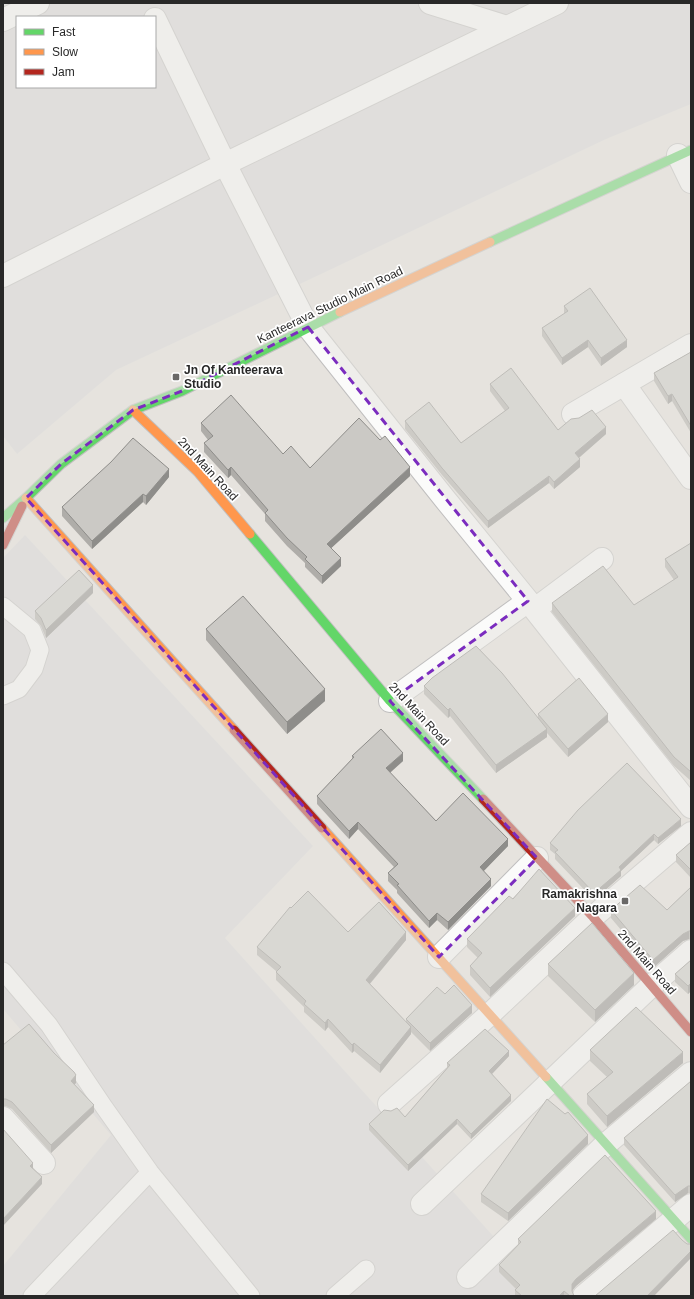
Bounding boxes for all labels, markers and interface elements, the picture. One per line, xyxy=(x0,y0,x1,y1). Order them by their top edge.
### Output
legend xyxy=(16,16,156,88)
text: Fast xyxy=(52,25,76,39)
text: Slow xyxy=(52,45,78,59)
text: Jam xyxy=(52,65,75,79)
street label: Kanteerava Studio Main Road xyxy=(255,264,405,346)
place label: Jn Of Kanteerava Studio xyxy=(184,363,283,391)
marker: Jn Of Kanteerava Studio xyxy=(171,372,181,382)
street label: 2nd Main Road xyxy=(175,434,241,504)
street label: 2nd Main Road xyxy=(386,679,452,749)
place label: Ramakrishna Nagara xyxy=(542,887,617,915)
marker: Ramakrishna Nagara xyxy=(620,896,630,906)
street label: 2nd Main Road xyxy=(615,927,679,997)

